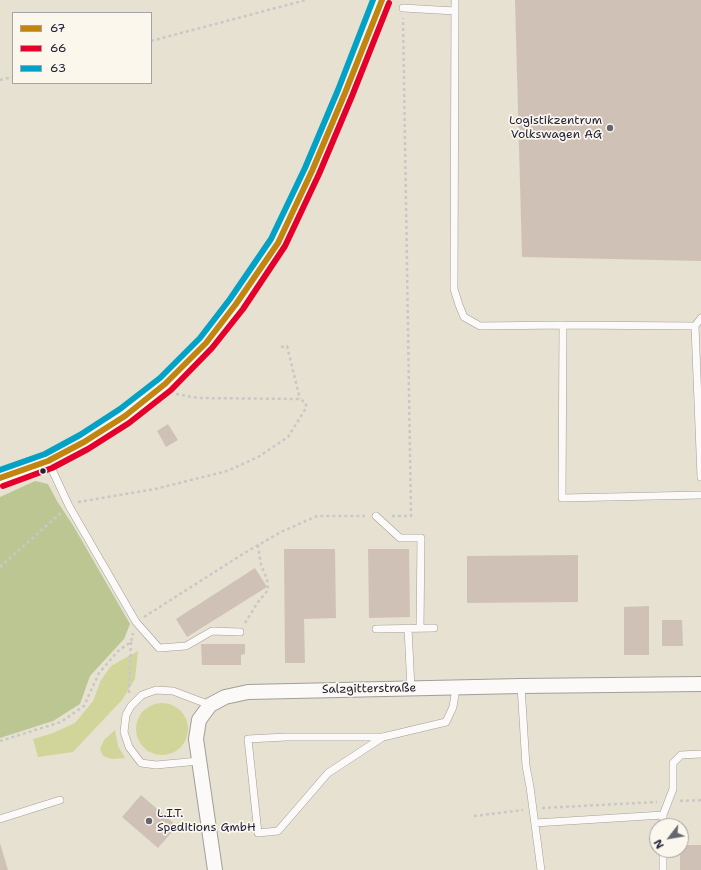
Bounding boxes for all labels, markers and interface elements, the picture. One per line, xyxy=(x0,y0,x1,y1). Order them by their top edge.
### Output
legend xyxy=(12,12,152,84)
text: 67 xyxy=(50,20,65,36)
text: 66 xyxy=(50,40,67,56)
text: 63 xyxy=(50,60,66,76)
place label: Logistikzentrum Volkswagen AG xyxy=(509,114,602,142)
marker: Logistikzentrum Volkswagen AG xyxy=(605,123,615,133)
unlabelled marker xyxy=(38,466,48,476)
street label: Salzgitterstraße xyxy=(322,681,416,697)
place label: L.I.T. Speditions GmbH xyxy=(157,807,256,835)
marker: L.I.T. Speditions GmbH xyxy=(144,816,154,826)
north arrow xyxy=(649,818,689,858)
text: N xyxy=(650,836,668,852)

